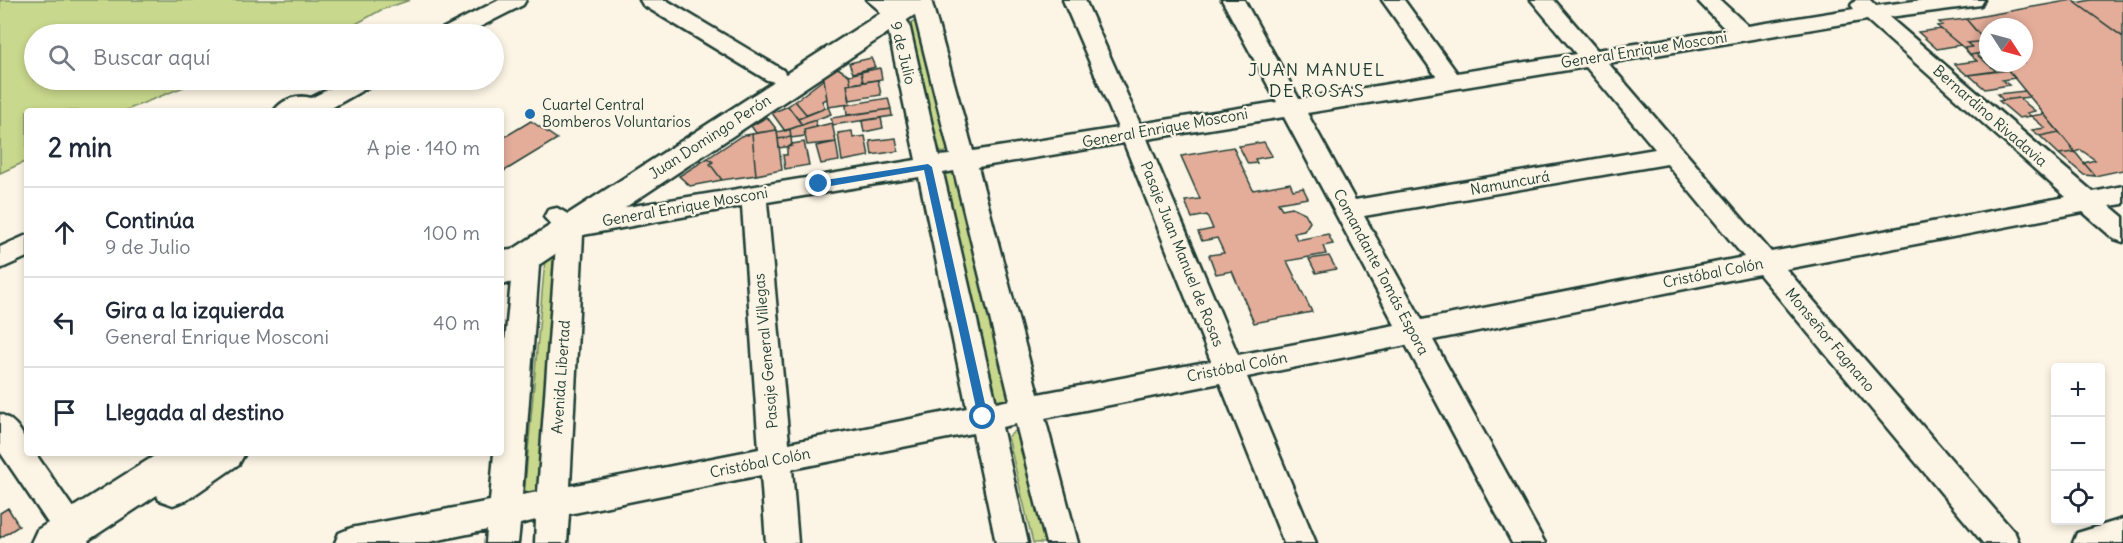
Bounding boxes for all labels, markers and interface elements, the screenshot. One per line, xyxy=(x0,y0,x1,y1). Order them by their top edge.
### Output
north arrow xyxy=(1979,18,2033,72)
street label: 9 de Julio xyxy=(887,19,920,86)
search box xyxy=(24,24,504,90)
street label: General Enrique Mosconi xyxy=(1559,27,1728,72)
icon: search xyxy=(45,41,78,74)
text: Buscar aquí xyxy=(93,43,210,71)
district label: JUAN MANUEL DE ROSAS xyxy=(1248,58,1386,102)
street label: Bernardino Rivadavia xyxy=(1929,61,2052,171)
street label: Juan Domingo Perón xyxy=(645,90,774,183)
place label: Cuartel Central Bomberos Voluntarios xyxy=(542,95,691,131)
street label: General Enrique Mosconi xyxy=(1081,104,1249,151)
marker: Cuartel Central Bomberos Voluntarios xyxy=(523,107,537,121)
text: 2 min xyxy=(48,131,112,164)
text: A pie · 140 m xyxy=(367,135,480,160)
street label: Pasaje Juan Manuel de Rosas xyxy=(1137,158,1228,349)
street label: Namuncurá xyxy=(1469,166,1551,199)
route end xyxy=(805,170,831,196)
street label: General Enrique Mosconi xyxy=(601,183,769,230)
street label: Comandante Tomás Espora xyxy=(1329,185,1434,359)
text: Continúa xyxy=(105,206,194,234)
icon: ahead xyxy=(48,216,81,249)
text: 100 m xyxy=(423,220,480,245)
text: 9 de Julio xyxy=(105,234,190,259)
street label: Cristóbal Colón xyxy=(1661,253,1765,292)
street label: Pasaje General Villegas xyxy=(749,272,782,430)
street label: Monseñor Fagnano xyxy=(1781,284,1879,396)
text: Gira a la izquierda xyxy=(105,296,284,324)
icon: left xyxy=(48,306,81,339)
text: 40 m xyxy=(433,310,480,335)
street label: Avenida Libertad xyxy=(547,319,574,435)
text: General Enrique Mosconi xyxy=(105,324,329,349)
street label: Cristóbal Colón xyxy=(1185,347,1289,386)
map controls xyxy=(2051,363,2105,525)
button: + xyxy=(2051,363,2105,417)
icon: arrive xyxy=(48,396,81,429)
text: Llegada al destino xyxy=(105,398,284,426)
route start xyxy=(969,403,995,429)
button: − xyxy=(2051,417,2105,471)
street label: Cristóbal Colón xyxy=(708,443,812,482)
button: locate xyxy=(2051,471,2105,525)

